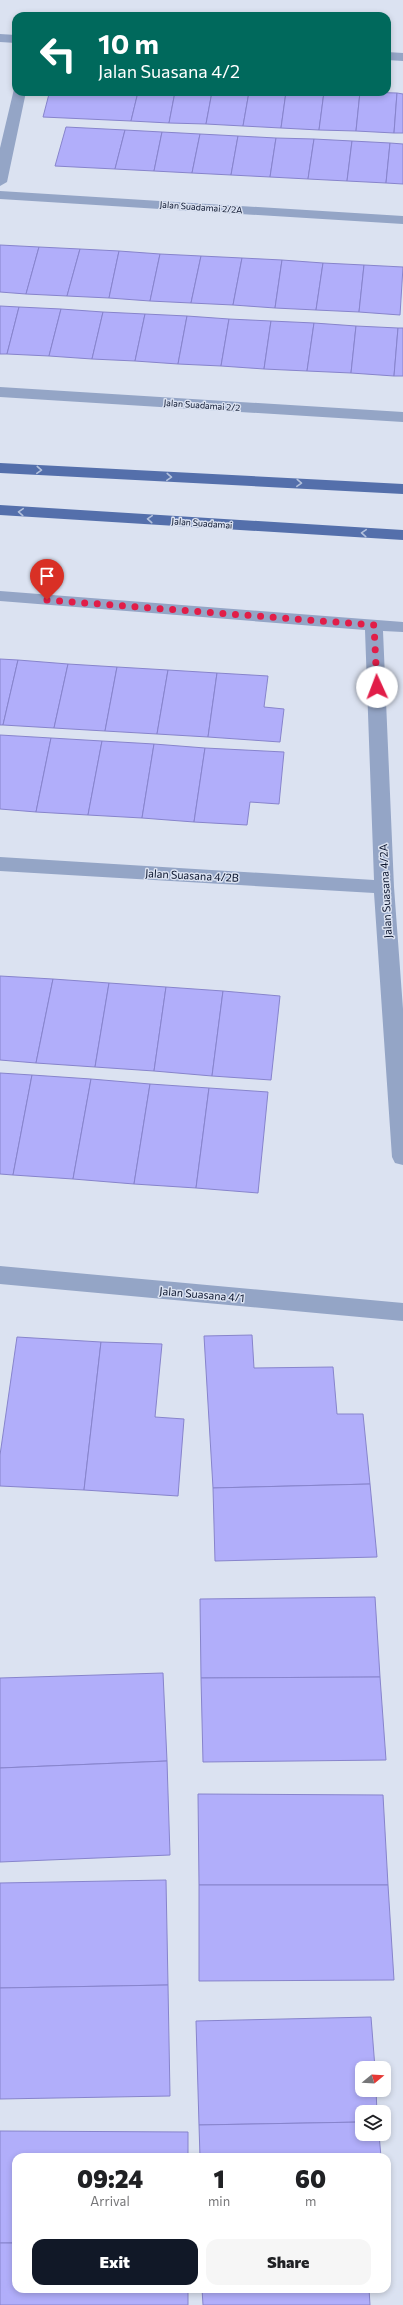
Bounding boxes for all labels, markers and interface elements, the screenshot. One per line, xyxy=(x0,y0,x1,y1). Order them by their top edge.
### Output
text: 10 m xyxy=(98,26,159,60)
icon: left xyxy=(32,28,84,80)
text: Jalan Suasana 4/2 xyxy=(98,60,240,82)
street label: Jalan Suadamai 2/2A xyxy=(159,199,243,215)
street label: Jalan Suadamai 2/2 xyxy=(163,397,241,413)
one-way arrow xyxy=(36,466,42,475)
one-way arrow xyxy=(166,473,172,481)
one-way arrow xyxy=(296,479,302,488)
one-way arrow xyxy=(18,507,24,516)
one-way arrow xyxy=(147,515,153,524)
street label: Jalan Suadamai xyxy=(171,515,233,531)
one-way arrow xyxy=(361,528,367,537)
pin xyxy=(30,559,64,600)
icon: arrive xyxy=(36,565,58,587)
position arrow xyxy=(356,666,398,708)
street label: Jalan Suasana 4/2A xyxy=(376,843,395,938)
street label: Jalan Suasana 4/2B xyxy=(145,866,239,885)
street label: Jalan Suasana 4/1 xyxy=(159,1284,245,1305)
north arrow xyxy=(355,2061,391,2097)
map controls xyxy=(355,2061,391,2141)
button: layers xyxy=(355,2105,391,2141)
text: 09:24 xyxy=(77,2164,143,2193)
text: 1 xyxy=(214,2164,225,2193)
text: 60 xyxy=(295,2164,326,2193)
text: Arrival xyxy=(90,2193,130,2209)
text: min xyxy=(208,2193,230,2209)
text: m xyxy=(305,2193,316,2209)
button: Exit xyxy=(32,2239,198,2285)
button: Share xyxy=(206,2239,371,2285)

